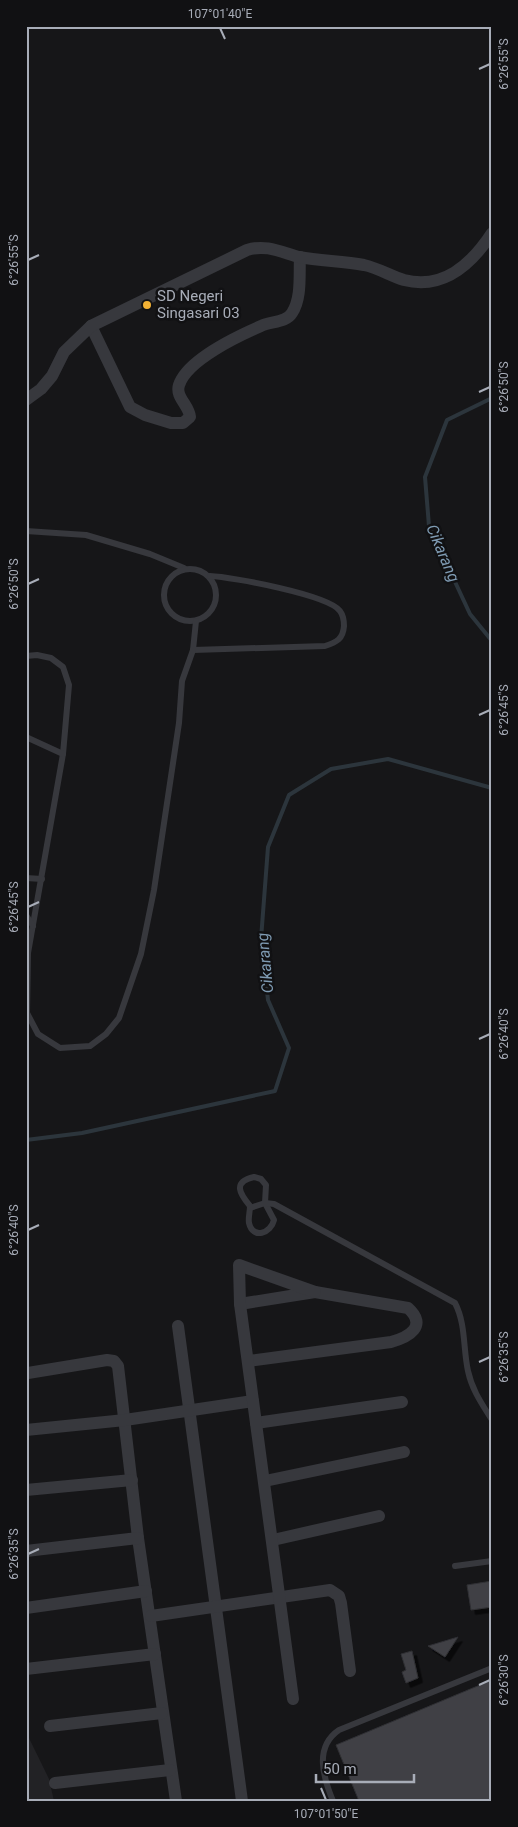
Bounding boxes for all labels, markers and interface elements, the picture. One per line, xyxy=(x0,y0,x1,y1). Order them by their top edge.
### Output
text: 107°01'40"E xyxy=(188,7,252,21)
text: 6°26'55"S xyxy=(497,38,511,90)
text: 6°26'55"S xyxy=(7,234,21,286)
place label: SD Negeri Singasari 03 xyxy=(157,287,240,322)
marker: SD Negeri Singasari 03 xyxy=(141,299,153,311)
text: 6°26'50"S xyxy=(497,361,511,413)
water label: Cikarang xyxy=(422,521,464,585)
text: 6°26'50"S xyxy=(7,558,21,610)
text: 6°26'45"S xyxy=(497,684,511,736)
text: 6°26'45"S xyxy=(7,881,21,933)
water label: Cikarang xyxy=(253,932,277,994)
text: 6°26'40"S xyxy=(497,1008,511,1060)
text: 6°26'40"S xyxy=(7,1204,21,1256)
text: 6°26'35"S xyxy=(497,1331,511,1383)
text: 6°26'35"S xyxy=(7,1528,21,1580)
text: 6°26'30"S xyxy=(497,1654,511,1706)
scale bar xyxy=(316,1752,413,1784)
text: 50 m xyxy=(323,1760,357,1778)
text: 107°01'50"E xyxy=(294,1807,358,1821)

